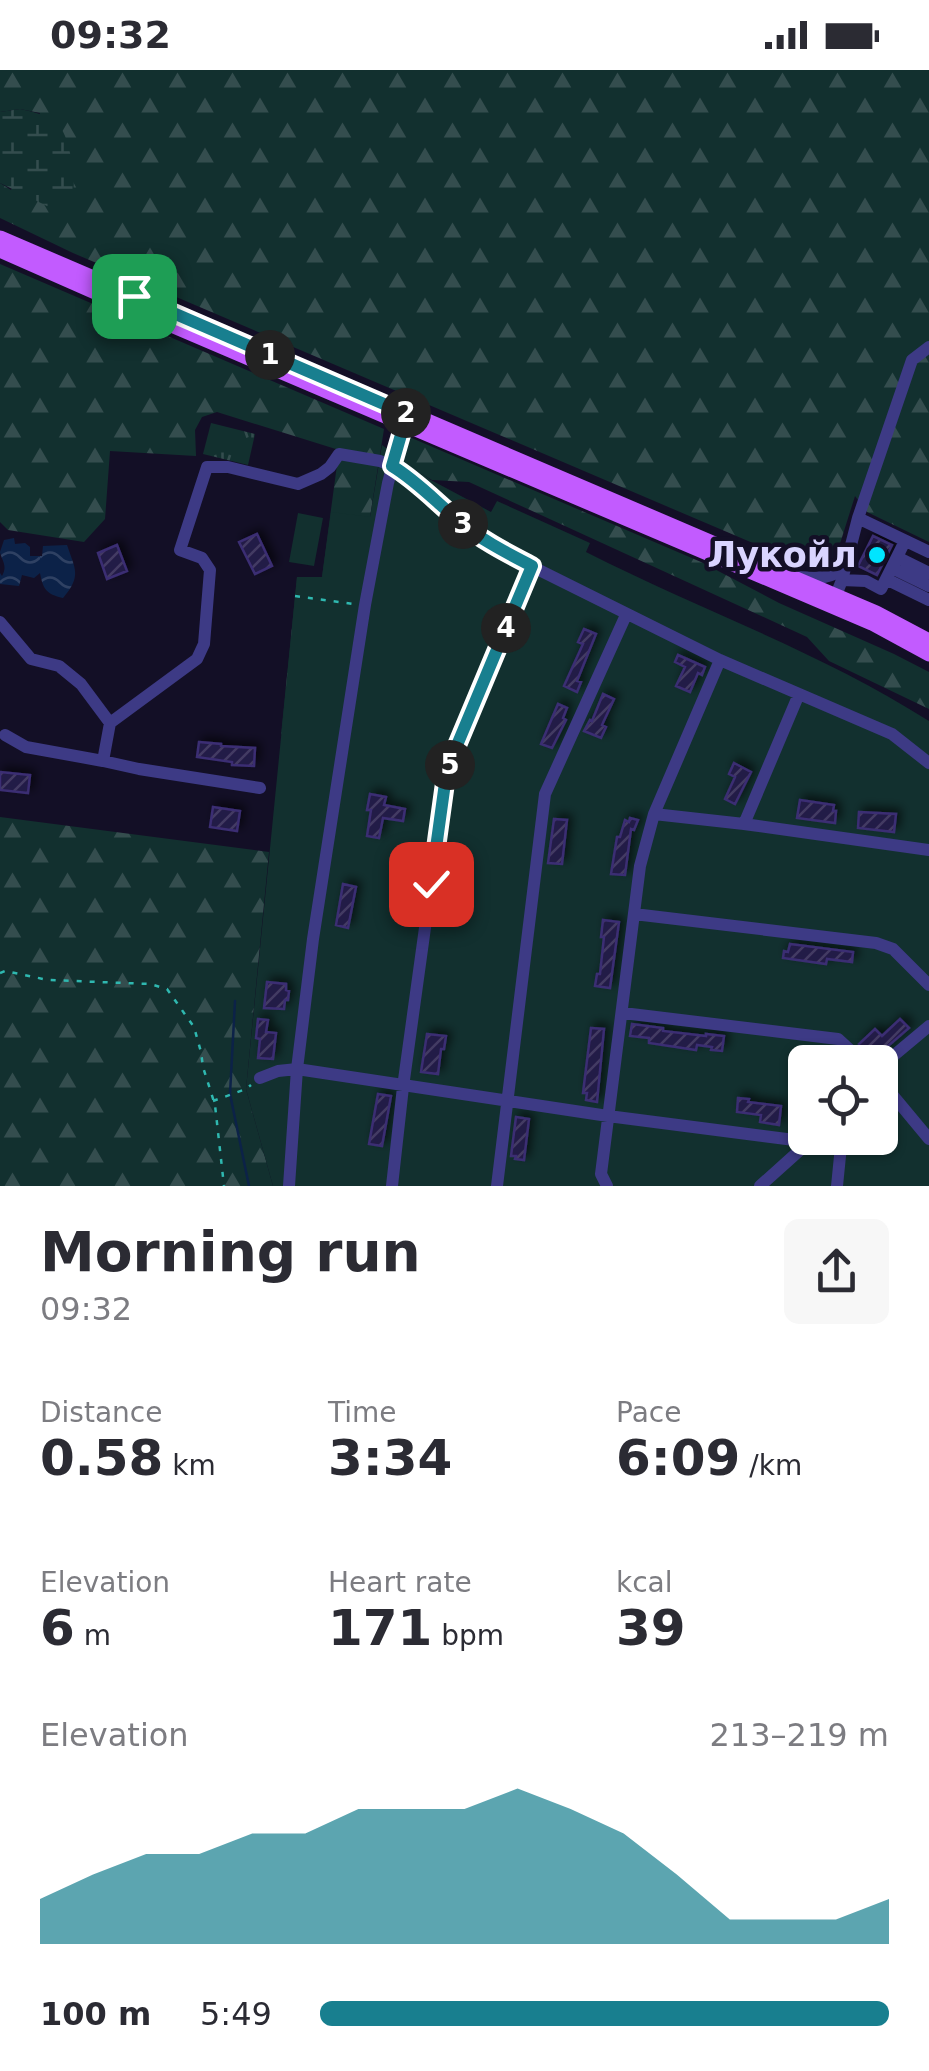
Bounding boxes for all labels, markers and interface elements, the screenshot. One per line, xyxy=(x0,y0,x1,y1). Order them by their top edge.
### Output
text: 09:32 xyxy=(50,13,171,57)
pin xyxy=(92,254,177,339)
icon: arrive xyxy=(107,269,162,324)
pin: 1 xyxy=(245,330,295,380)
text: 1 xyxy=(260,338,280,371)
pin: 2 xyxy=(381,388,431,438)
text: 2 xyxy=(396,396,416,429)
pin: 3 xyxy=(438,499,488,549)
text: 3 xyxy=(453,507,473,540)
place label: Лукойл xyxy=(707,535,857,575)
marker: Лукойл xyxy=(866,544,888,566)
pin: 4 xyxy=(481,603,531,653)
text: 4 xyxy=(496,611,516,644)
pin: 5 xyxy=(425,740,475,790)
text: 5 xyxy=(440,748,460,781)
pin xyxy=(389,842,474,927)
icon: check xyxy=(404,857,459,912)
map controls xyxy=(788,1045,898,1155)
button: locate xyxy=(788,1045,898,1155)
button: share xyxy=(784,1219,889,1324)
text: Morning run xyxy=(40,1220,421,1284)
text: 09:32 xyxy=(40,1290,132,1328)
text: Distance xyxy=(40,1396,162,1429)
text: Time xyxy=(328,1396,397,1429)
text: Pace xyxy=(616,1396,681,1429)
text: 0.58 xyxy=(40,1429,163,1487)
text: 3:34 xyxy=(328,1429,452,1487)
text: 6:09 xyxy=(616,1429,740,1487)
text: km xyxy=(163,1449,216,1482)
text: /km xyxy=(740,1449,802,1482)
text: Elevation xyxy=(40,1566,170,1599)
text: Heart rate xyxy=(328,1566,472,1599)
text: kcal xyxy=(616,1566,673,1599)
text: 6 xyxy=(40,1599,75,1657)
text: 171 xyxy=(328,1599,432,1657)
text: 39 xyxy=(616,1599,686,1657)
text: m xyxy=(75,1619,111,1652)
text: bpm xyxy=(432,1619,504,1652)
text: Elevation xyxy=(40,1716,189,1754)
text: 213–219 m xyxy=(710,1716,889,1754)
text: 100 m xyxy=(40,1995,151,2033)
text: 5:49 xyxy=(200,1995,272,2033)

